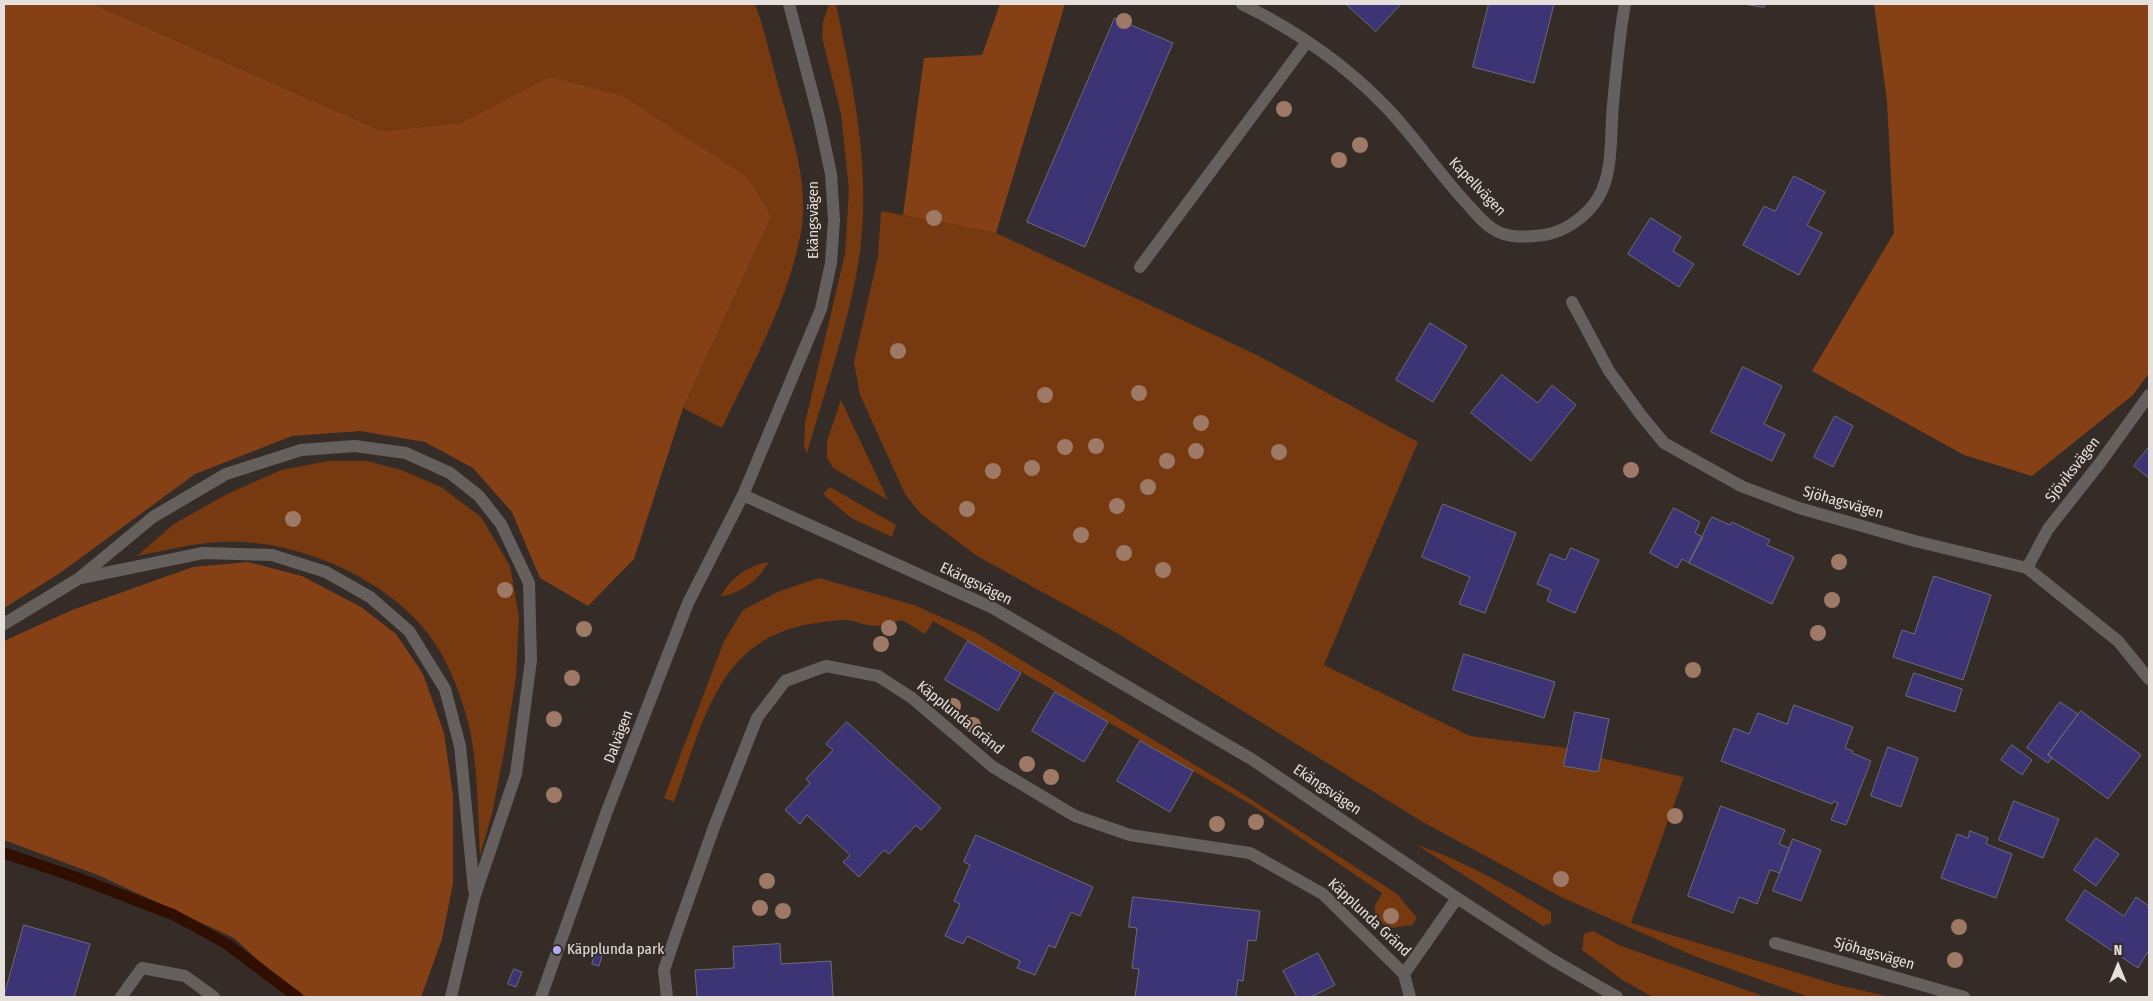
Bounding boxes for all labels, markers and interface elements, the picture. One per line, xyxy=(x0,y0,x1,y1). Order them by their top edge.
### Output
street label: Kapellvägen xyxy=(1445,154,1509,220)
street label: Ekängsvägen xyxy=(805,181,823,259)
street label: Sjöviksvägen xyxy=(2042,434,2104,506)
street label: Sjöhagsvägen xyxy=(1801,483,1885,523)
street label: Ekängsvägen xyxy=(937,559,1015,609)
street label: Käpplunda Gränd xyxy=(913,678,1007,758)
street label: Dalvägen xyxy=(601,708,637,766)
street label: Ekängsvägen xyxy=(1290,761,1364,819)
street label: Käpplunda Gränd xyxy=(1324,875,1414,961)
street label: Sjöhagsvägen xyxy=(1832,934,1916,974)
place label: Käpplunda park xyxy=(567,941,664,959)
north arrow xyxy=(2093,941,2143,991)
text: N xyxy=(2114,942,2122,959)
marker: Käpplunda park xyxy=(551,944,563,956)

